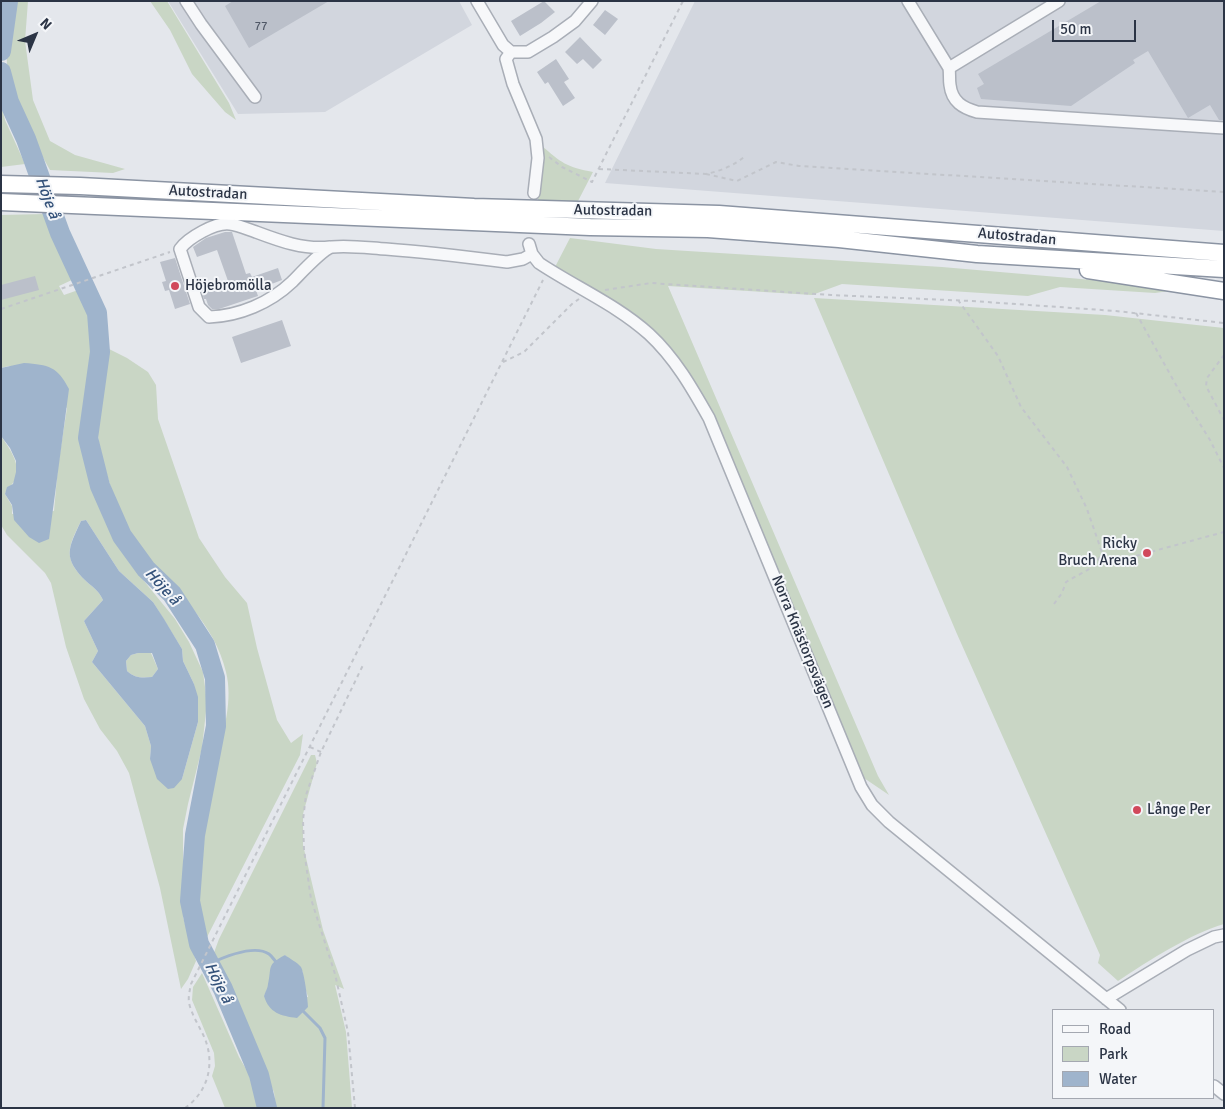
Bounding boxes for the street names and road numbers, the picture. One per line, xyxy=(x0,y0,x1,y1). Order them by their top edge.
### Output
street label: Autostradan xyxy=(168,182,248,204)
street label: Autostradan xyxy=(574,201,652,221)
street label: Autostradan xyxy=(977,225,1057,249)
street label: Norra Knästorpsvägen xyxy=(767,573,837,711)

